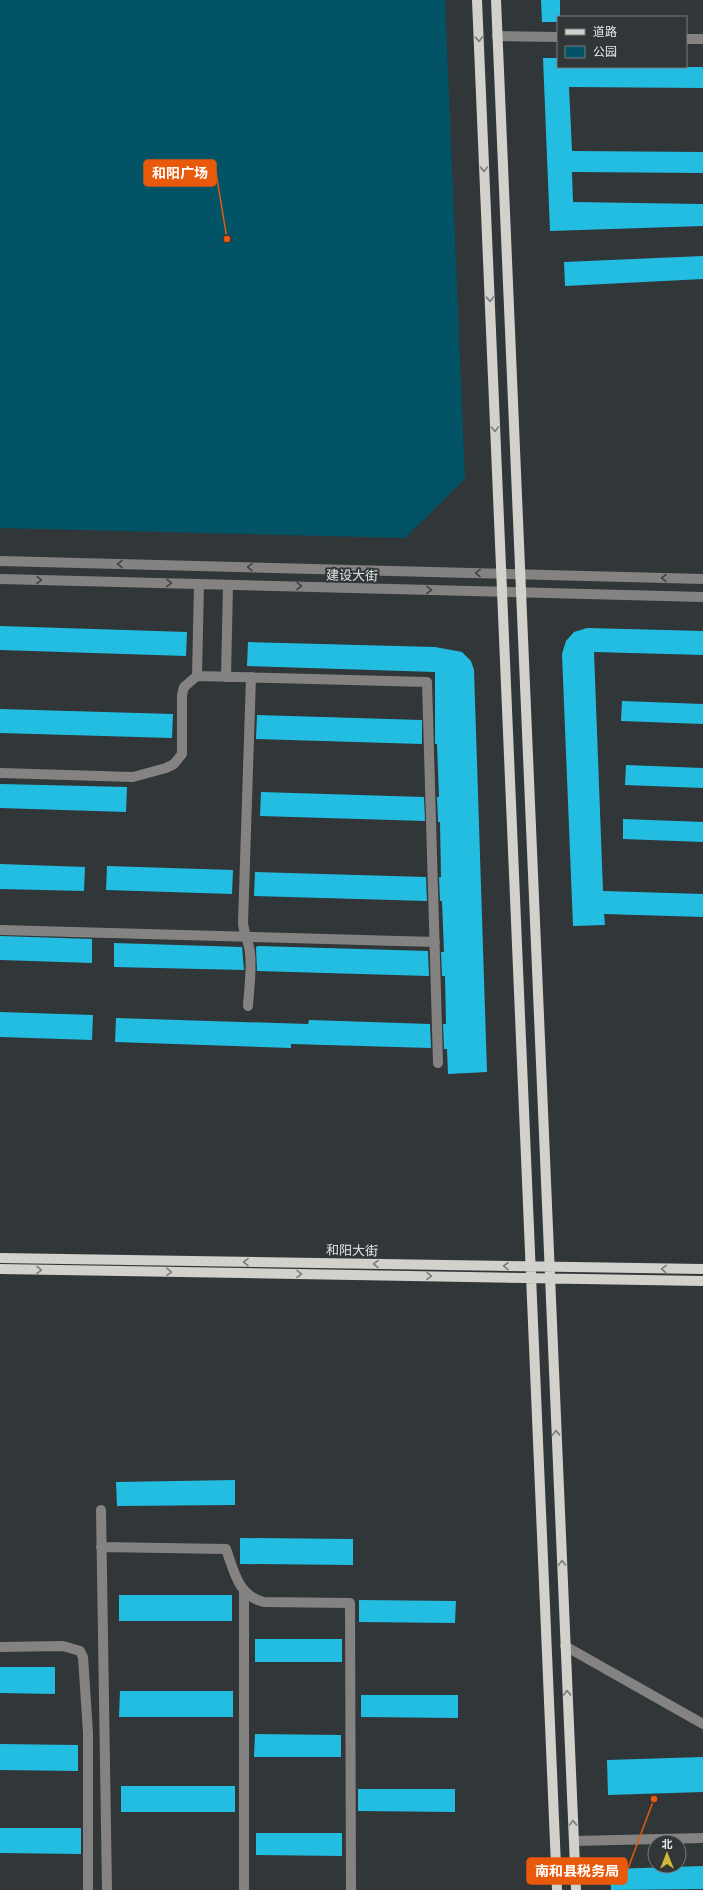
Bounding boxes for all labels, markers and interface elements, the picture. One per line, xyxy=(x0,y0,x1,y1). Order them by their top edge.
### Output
legend xyxy=(557,16,687,68)
text: 道路 xyxy=(593,23,617,40)
one-way arrow xyxy=(474,36,483,42)
text: 公园 xyxy=(593,43,617,60)
callout: 和阳广场 xyxy=(144,160,216,186)
text: 和阳广场 xyxy=(152,163,208,182)
one-way arrow xyxy=(480,166,488,172)
one-way arrow xyxy=(485,296,494,302)
one-way arrow xyxy=(491,426,499,432)
one-way arrow xyxy=(117,560,123,568)
one-way arrow xyxy=(247,563,253,571)
street label: 建设大街 xyxy=(326,566,378,584)
one-way arrow xyxy=(475,569,481,577)
one-way arrow xyxy=(661,573,667,582)
one-way arrow xyxy=(36,576,42,584)
one-way arrow xyxy=(166,579,172,587)
one-way arrow xyxy=(296,582,302,591)
one-way arrow xyxy=(426,586,432,594)
street label: 和阳大街 xyxy=(326,1241,378,1259)
one-way arrow xyxy=(243,1257,249,1266)
one-way arrow xyxy=(373,1260,379,1268)
one-way arrow xyxy=(503,1262,509,1270)
one-way arrow xyxy=(661,1264,667,1273)
one-way arrow xyxy=(36,1266,42,1274)
one-way arrow xyxy=(166,1268,172,1276)
one-way arrow xyxy=(296,1270,302,1278)
one-way arrow xyxy=(426,1272,432,1280)
one-way arrow xyxy=(552,1430,561,1436)
one-way arrow xyxy=(558,1560,566,1566)
one-way arrow xyxy=(563,1690,572,1696)
one-way arrow xyxy=(569,1820,577,1826)
north arrow xyxy=(647,1834,687,1874)
text: 北 xyxy=(662,1836,673,1851)
callout: 南和县税务局 xyxy=(527,1858,627,1884)
text: 南和县税务局 xyxy=(535,1861,619,1880)

